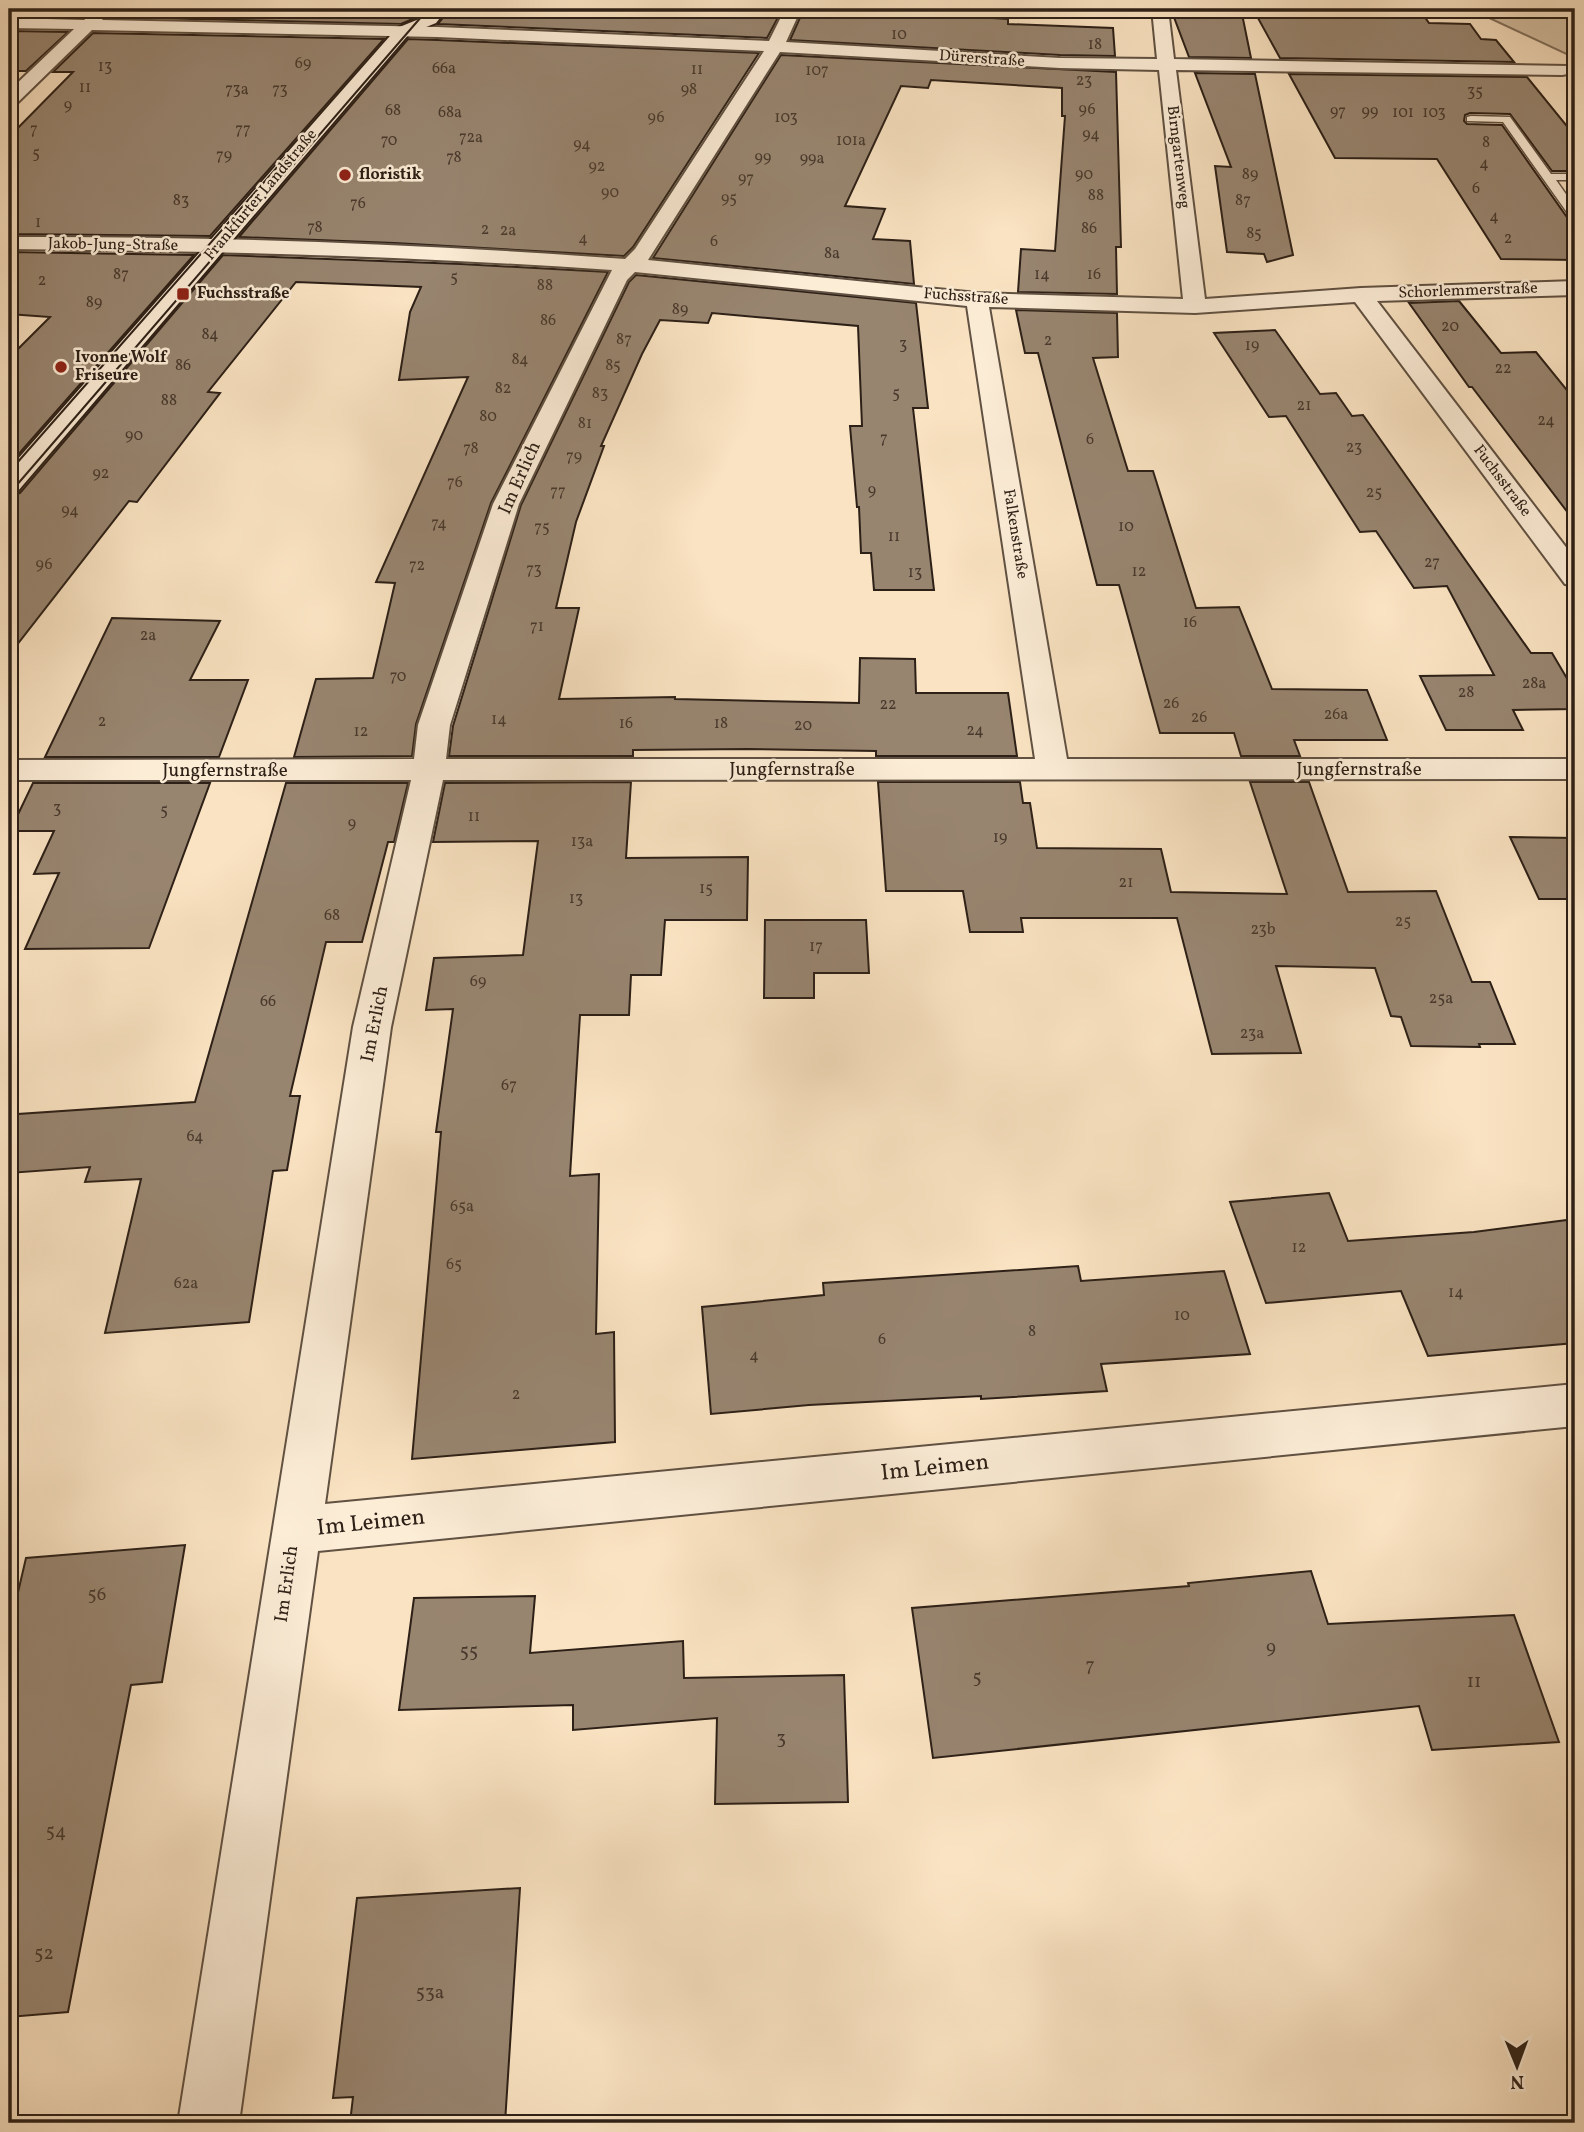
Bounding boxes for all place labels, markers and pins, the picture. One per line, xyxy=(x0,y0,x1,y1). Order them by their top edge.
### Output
place label: floristik xyxy=(359,164,422,186)
marker: floristik xyxy=(337,167,353,183)
place label: Fuchsstraße xyxy=(197,283,289,305)
marker: Fuchsstraße xyxy=(175,286,191,302)
place label: Ivonne Wolf Friseure xyxy=(75,347,168,387)
marker: Ivonne Wolf Friseure xyxy=(53,359,69,375)

